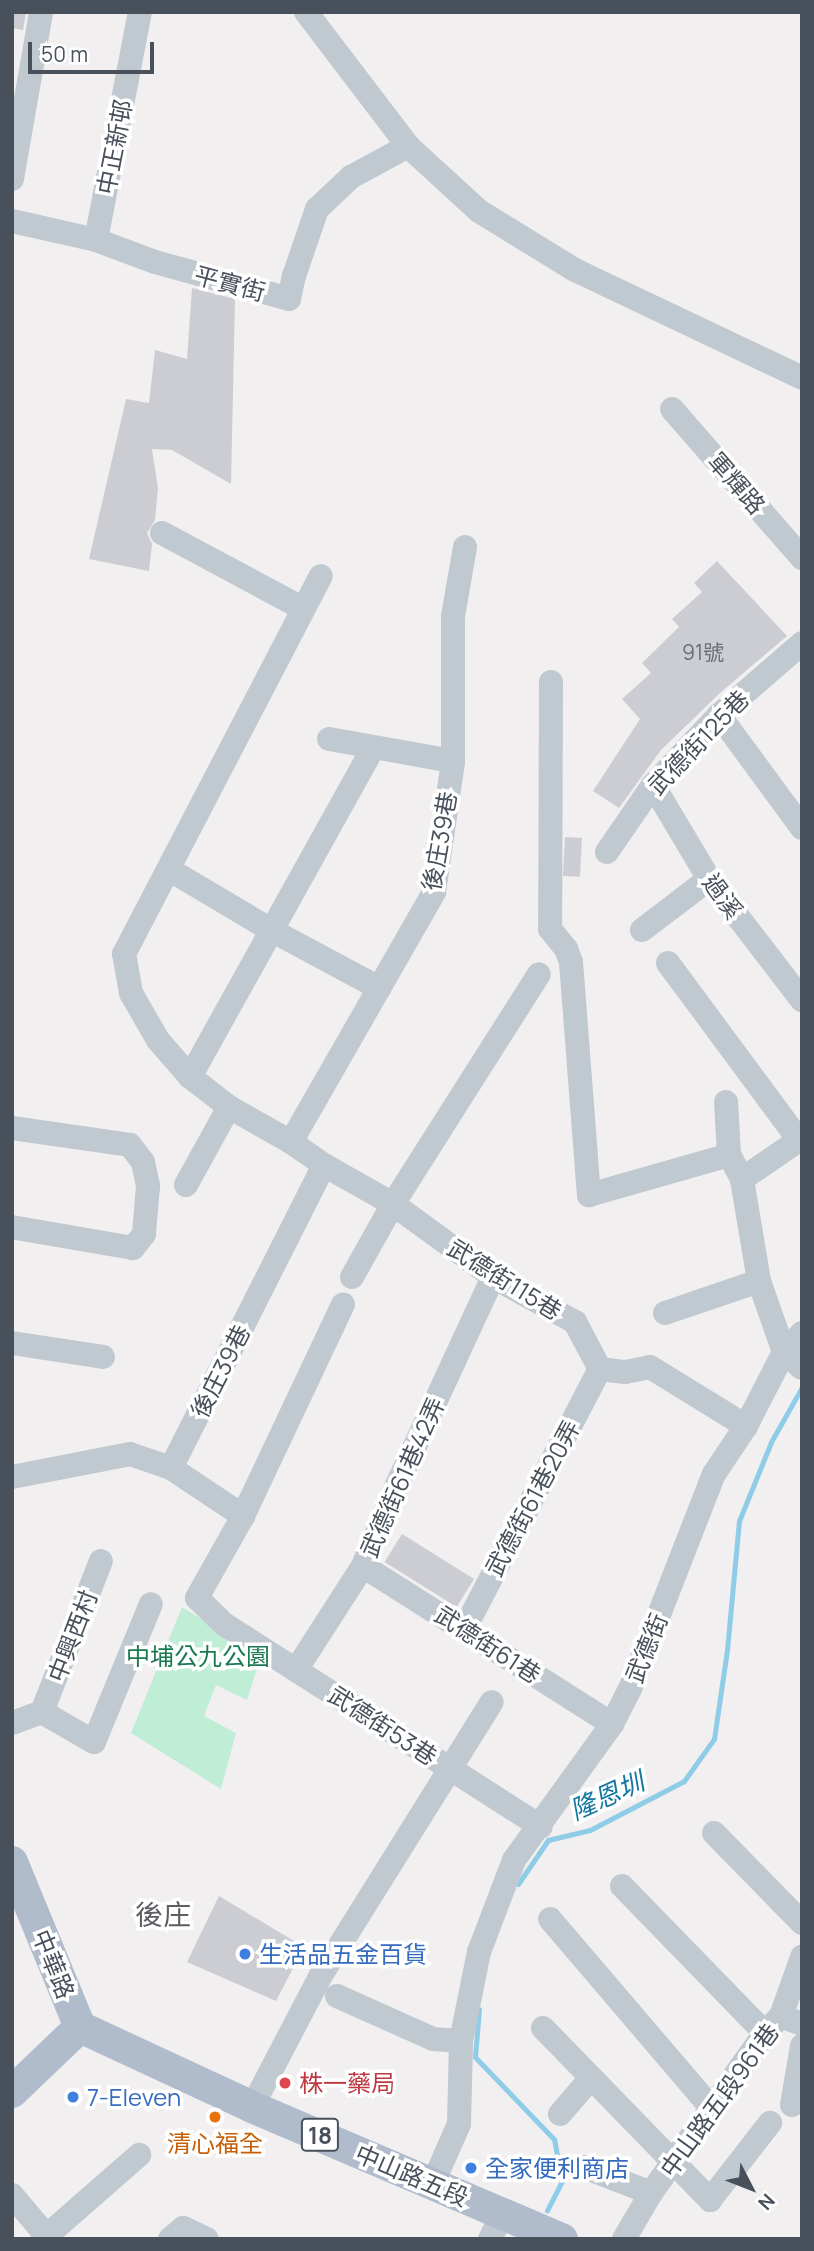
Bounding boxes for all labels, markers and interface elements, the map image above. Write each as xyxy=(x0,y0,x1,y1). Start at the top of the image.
scale bar xyxy=(32,28,158,72)
text: 50 m xyxy=(41,40,88,68)
street label: 中正新邨 xyxy=(91,97,137,197)
street label: 平實街 xyxy=(191,260,269,306)
street label: 軍輝路 xyxy=(703,446,771,520)
house number: 91號 xyxy=(682,639,724,665)
street label: 武德街125巷 xyxy=(641,684,755,800)
street label: 後庄39巷 xyxy=(416,789,462,893)
street label: 過溪 xyxy=(697,868,749,924)
street label: 武德街115巷 xyxy=(443,1233,567,1325)
street label: 後庄39巷 xyxy=(184,1320,256,1422)
street label: 武德街61巷42弄 xyxy=(354,1393,450,1561)
street label: 武德街61巷20弄 xyxy=(479,1415,585,1581)
street label: 中興西村 xyxy=(41,1586,103,1686)
street label: 武德街61巷 xyxy=(430,1599,546,1689)
street label: 武德街 xyxy=(619,1609,673,1687)
park label: 中埔公九公園 xyxy=(126,1642,270,1670)
street label: 武德街53巷 xyxy=(324,1679,442,1771)
water label: 隆恩圳 xyxy=(565,1766,649,1826)
district label: 後庄 xyxy=(135,1897,191,1931)
street label: 中華路 xyxy=(27,1925,81,2003)
place label: 生活品五金百貨 xyxy=(259,1940,427,1968)
marker: 生活品五金百貨 xyxy=(237,1946,253,1962)
street label: 中山路五段961巷 xyxy=(654,2018,784,2182)
place label: 株一藥局 xyxy=(299,2069,395,2097)
marker: 株一藥局 xyxy=(277,2075,293,2091)
place label: 7-Eleven xyxy=(87,2083,181,2111)
marker: 7-Eleven xyxy=(65,2089,81,2105)
marker: 清心福全 xyxy=(207,2109,223,2125)
road number: 18 xyxy=(301,2116,339,2154)
place label: 清心福全 xyxy=(167,2129,263,2157)
street label: 中山路五段 xyxy=(351,2138,473,2212)
north arrow xyxy=(716,2153,786,2223)
place label: 全家便利商店 xyxy=(485,2154,629,2182)
marker: 全家便利商店 xyxy=(463,2160,479,2176)
text: N xyxy=(752,2188,781,2216)

